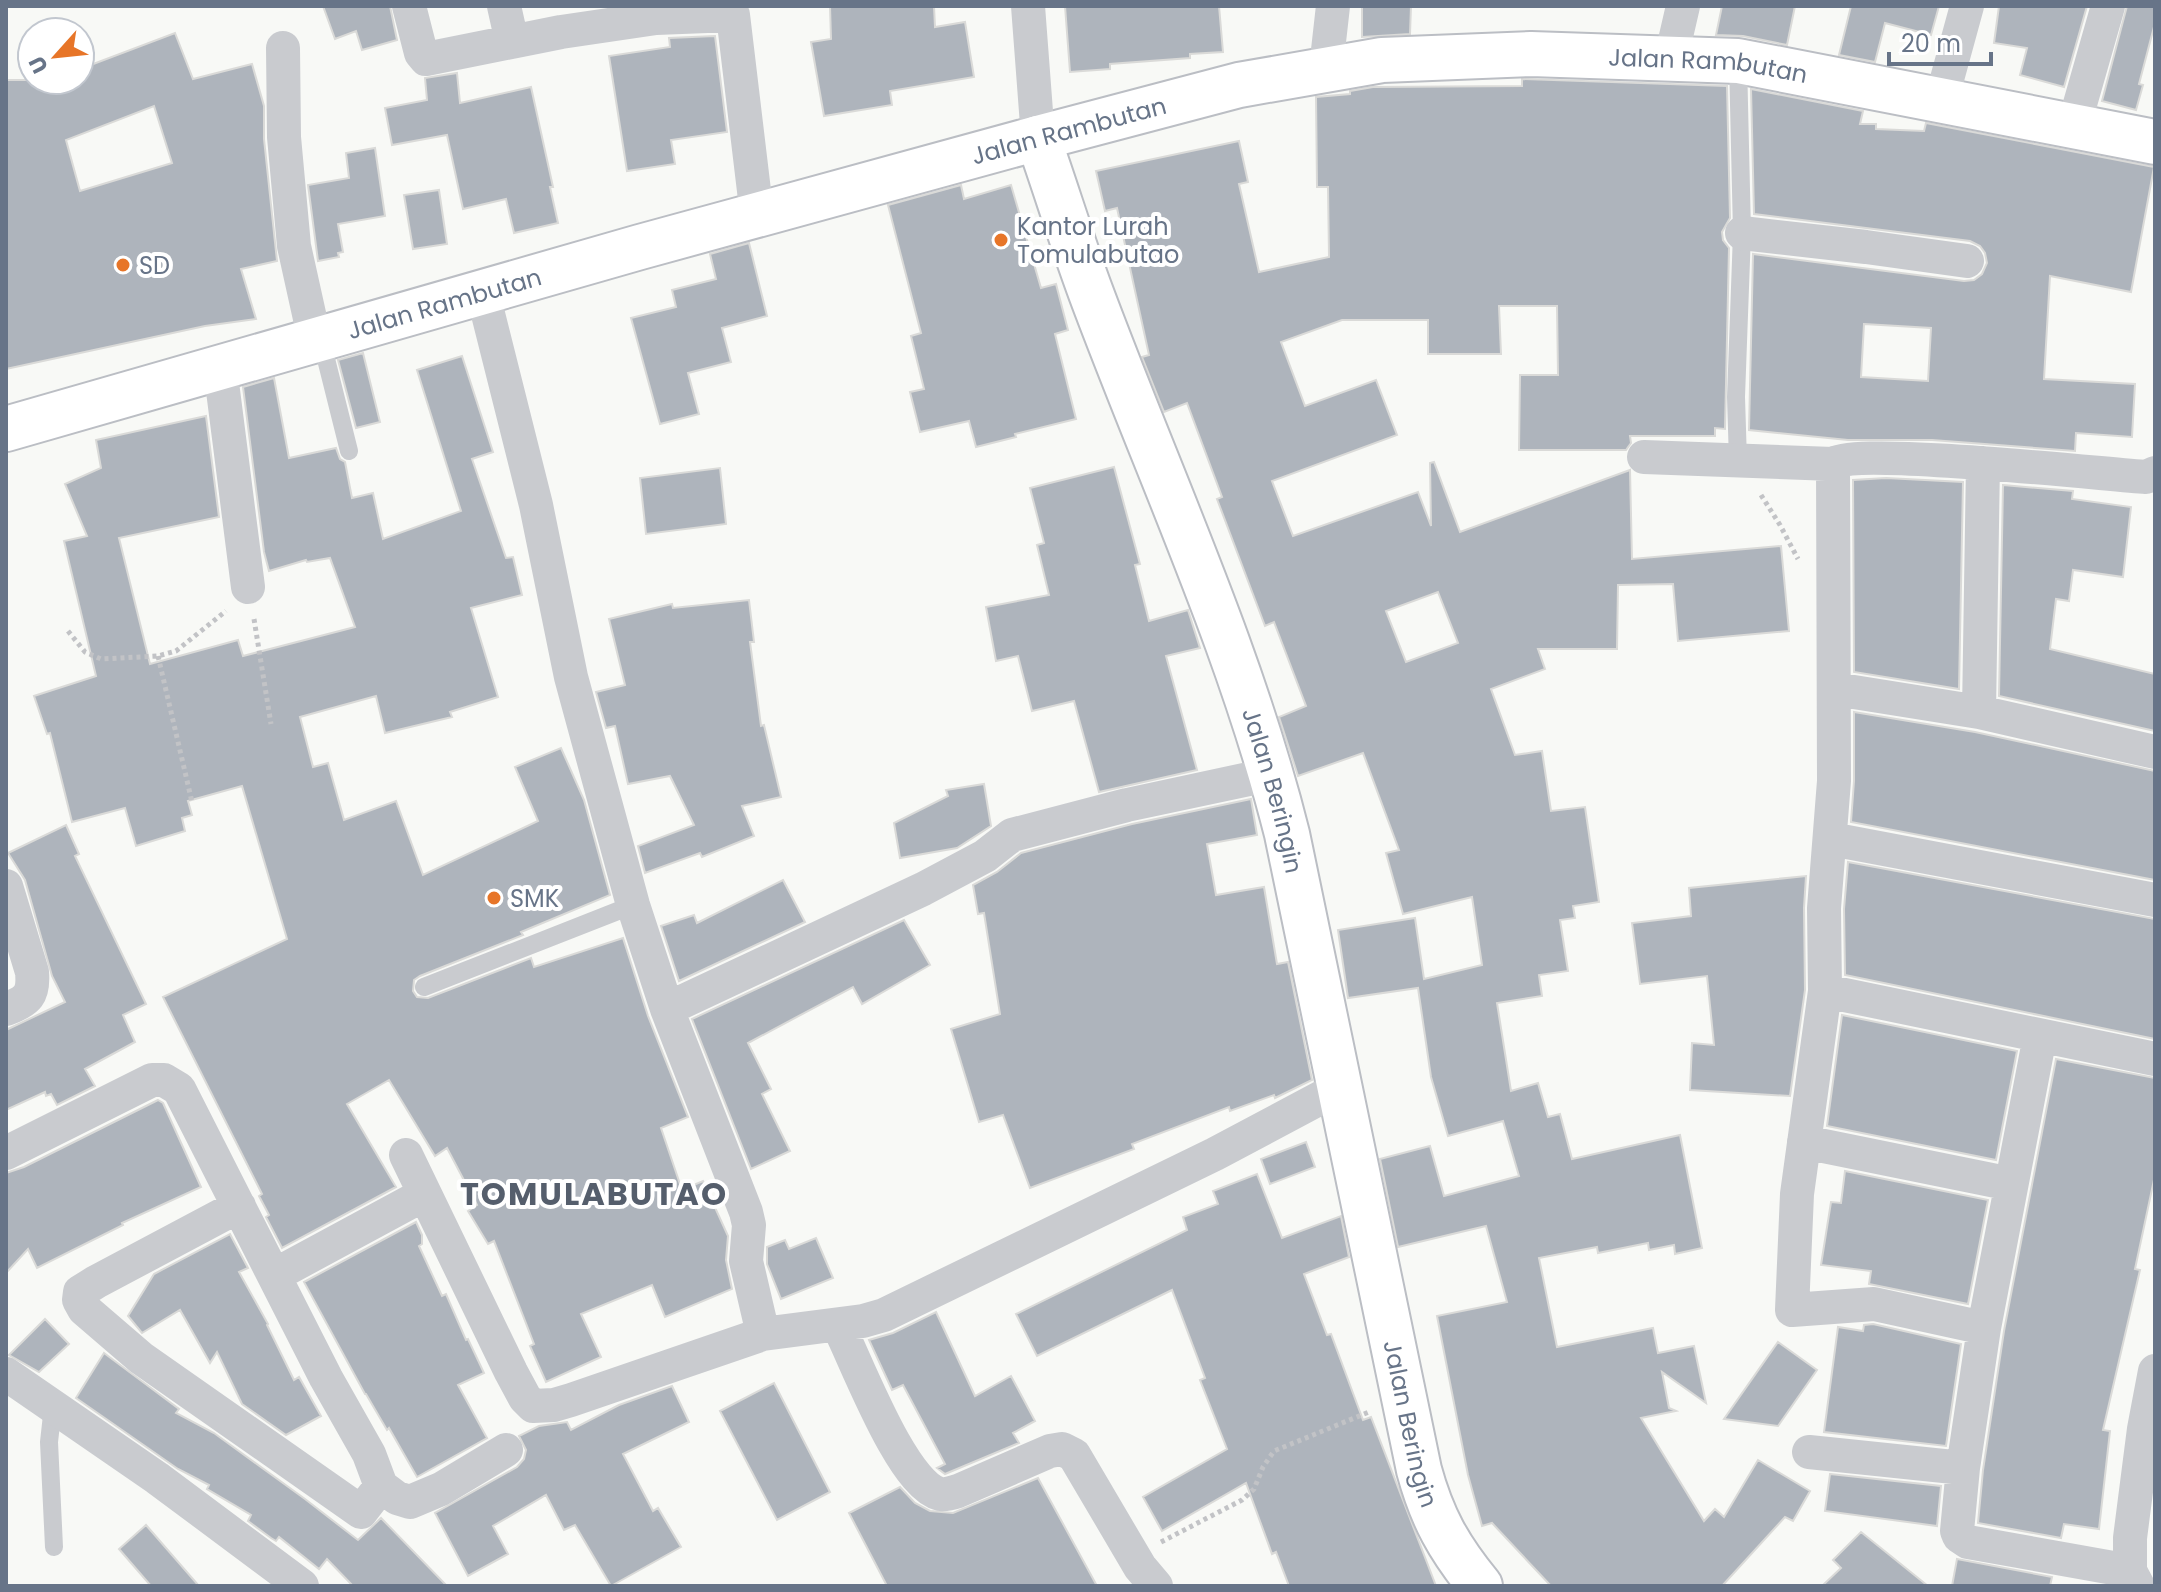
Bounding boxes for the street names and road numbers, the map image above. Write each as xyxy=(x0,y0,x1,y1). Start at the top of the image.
street label: Jalan Rambutan xyxy=(1608,40,1811,91)
street label: Jalan Rambutan xyxy=(968,88,1170,172)
street label: Jalan Rambutan xyxy=(343,260,545,347)
street label: Jalan Beringin xyxy=(1235,703,1311,876)
street label: Jalan Beringin xyxy=(1376,1337,1446,1512)

